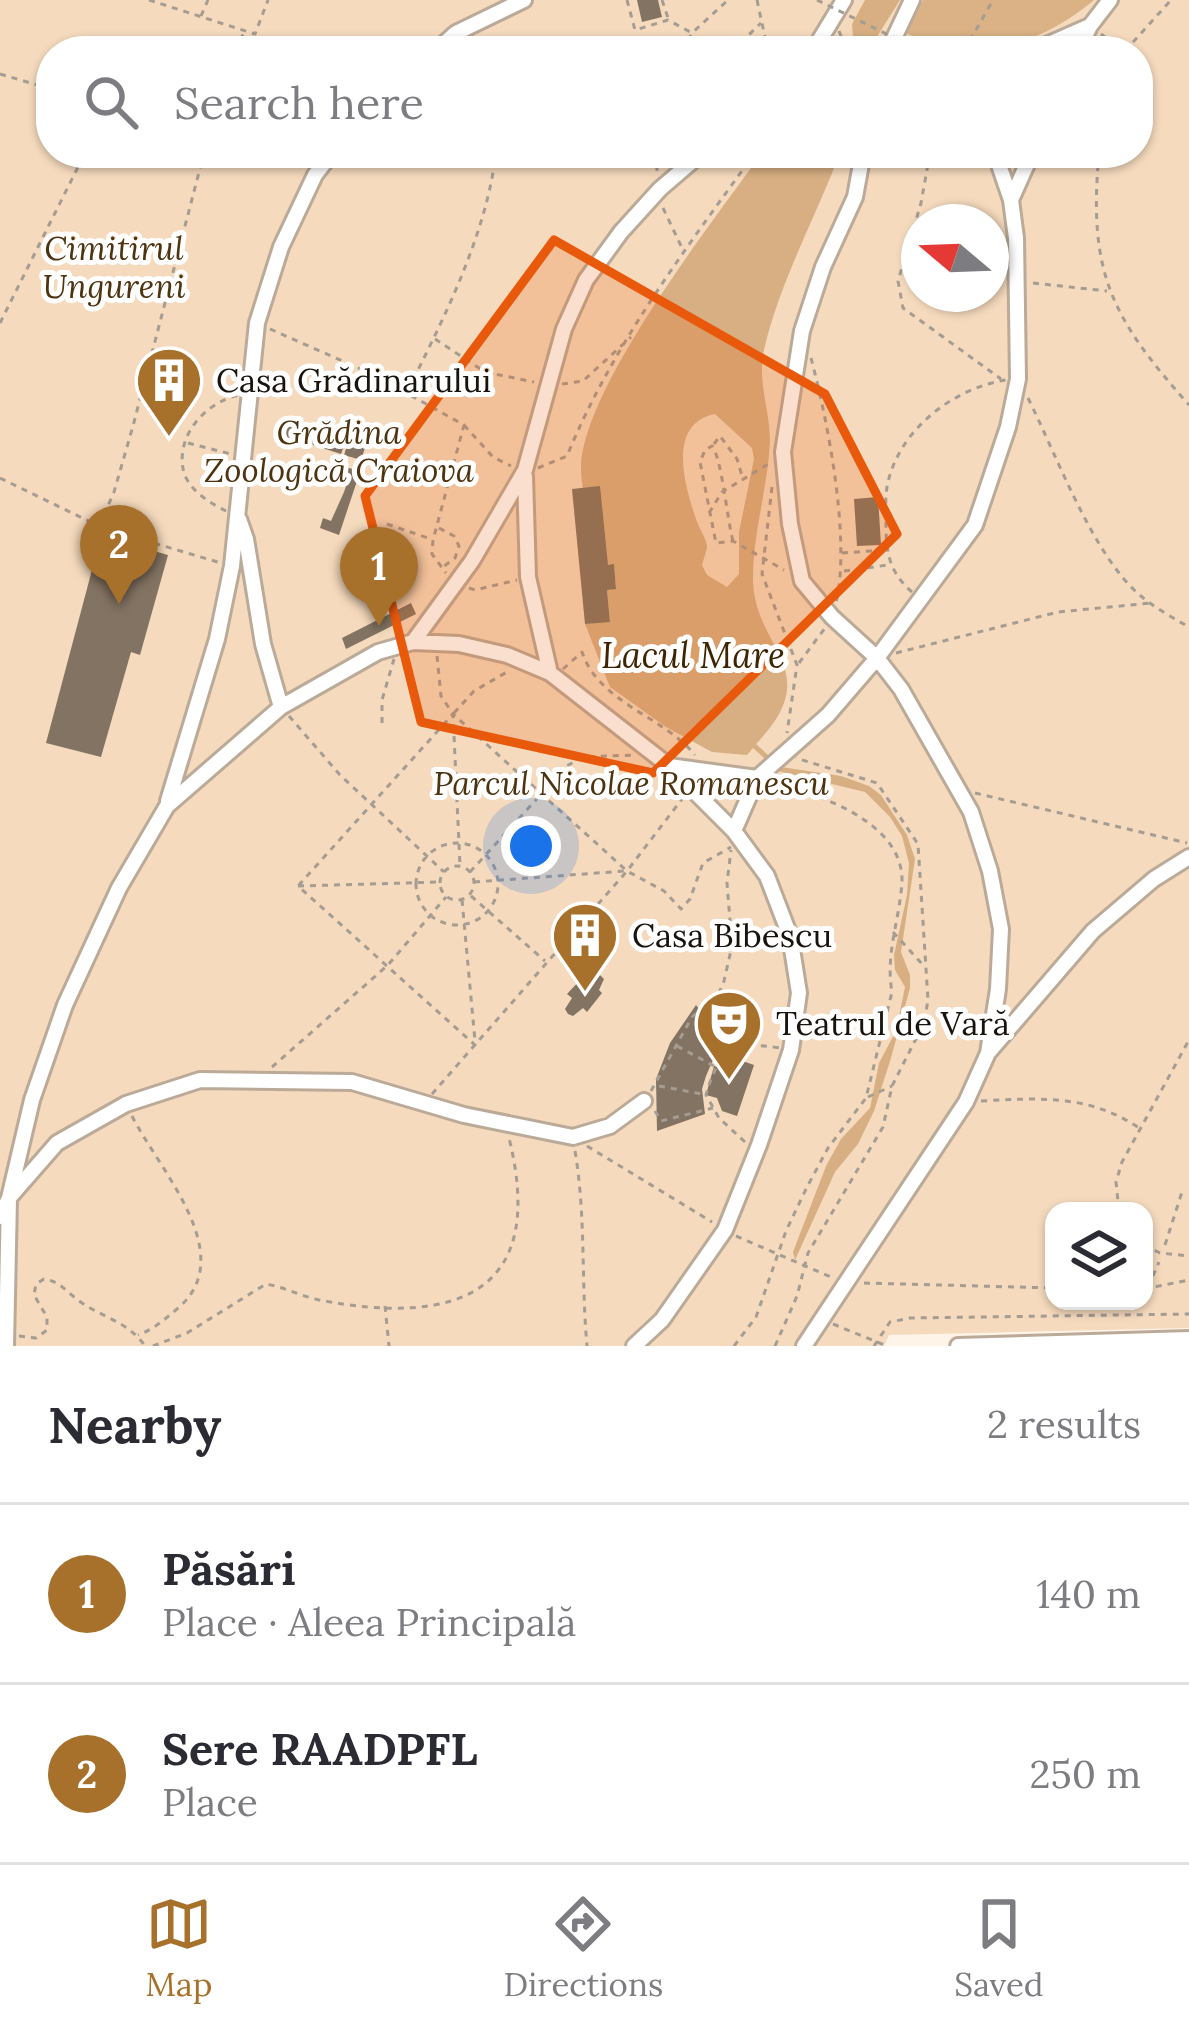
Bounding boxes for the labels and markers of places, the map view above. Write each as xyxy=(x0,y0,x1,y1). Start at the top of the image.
building icon: Casa Grădinarului xyxy=(134,345,204,439)
place label: Casa Grădinarului xyxy=(216,359,491,401)
pin: 2 xyxy=(80,505,158,604)
pin: 1 xyxy=(340,527,418,626)
building icon: Casa Bibescu xyxy=(550,900,620,994)
place label: Casa Bibescu xyxy=(632,914,832,956)
theatre icon: Teatrul de Vară xyxy=(694,988,764,1082)
place label: Teatrul de Vară xyxy=(776,1002,1010,1044)

